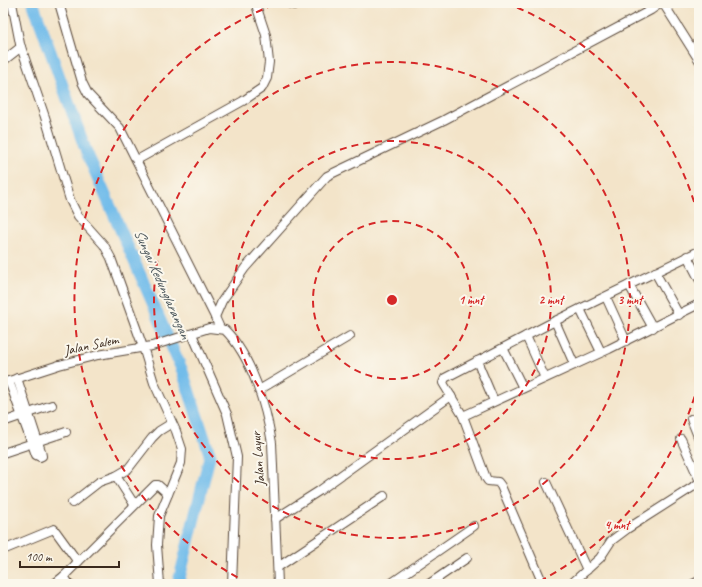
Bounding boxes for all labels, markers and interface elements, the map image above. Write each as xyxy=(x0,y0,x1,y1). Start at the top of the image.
water label: Sungai Kedunglarangan xyxy=(129,226,195,343)
text: 1 mnt xyxy=(459,292,485,308)
text: 2 mnt xyxy=(539,292,565,308)
text: 3 mnt xyxy=(618,292,644,308)
centre of rings xyxy=(385,293,399,307)
street label: Jalan Salem xyxy=(61,331,121,359)
street label: Jalan Layur xyxy=(247,429,269,488)
text: 4 mnt xyxy=(605,517,631,533)
scale bar xyxy=(20,543,119,569)
text: 100 m xyxy=(26,549,53,565)

